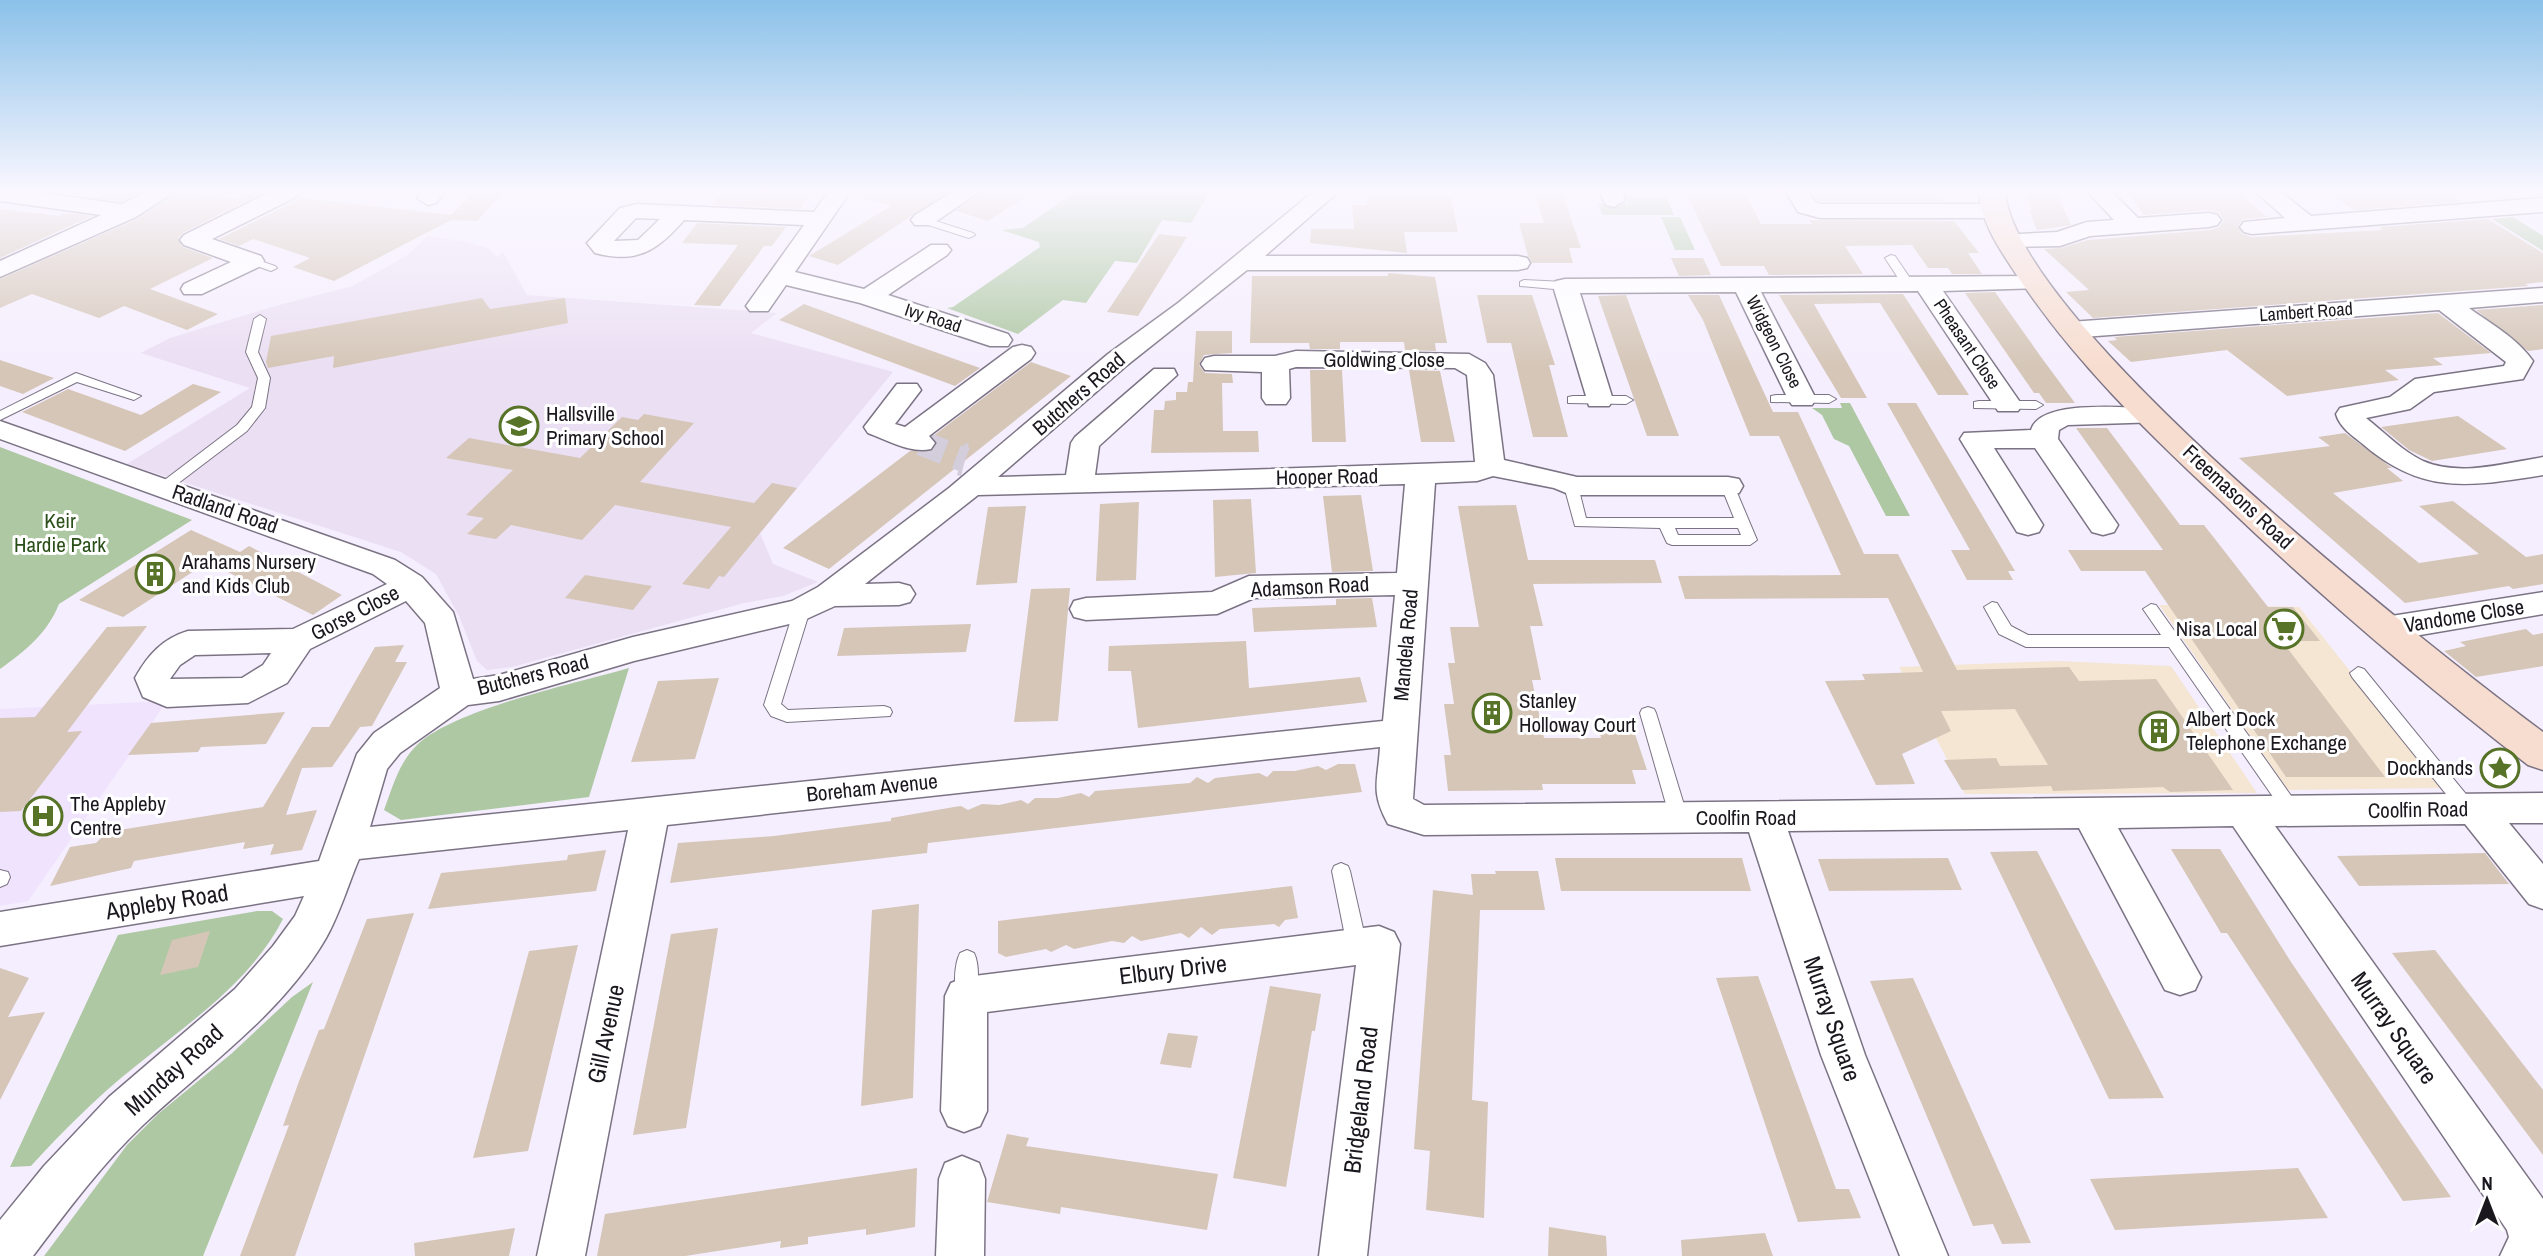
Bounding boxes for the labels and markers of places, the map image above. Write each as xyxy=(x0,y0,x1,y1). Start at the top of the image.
place label: Hallsville Primary School xyxy=(546,399,664,452)
school or university icon: Hallsville Primary School xyxy=(498,405,540,447)
place label: Arahams Nursery and Kids Club xyxy=(181,547,316,600)
building icon: Arahams Nursery and Kids Club xyxy=(134,553,176,595)
supermarket icon: Nisa Local xyxy=(2263,608,2305,650)
place label: Nisa Local xyxy=(2176,614,2257,643)
place label: Stanley Holloway Court xyxy=(1519,686,1636,739)
building icon: Stanley Holloway Court xyxy=(1471,692,1513,734)
place label: Albert Dock Telephone Exchange xyxy=(2185,704,2347,757)
building icon: Albert Dock Telephone Exchange xyxy=(2138,710,2180,752)
place icon: Dockhands xyxy=(2479,747,2521,789)
place label: Dockhands xyxy=(2387,753,2473,782)
place label: The Appleby Centre xyxy=(70,789,166,842)
hospital icon: The Appleby Centre xyxy=(22,795,64,837)

